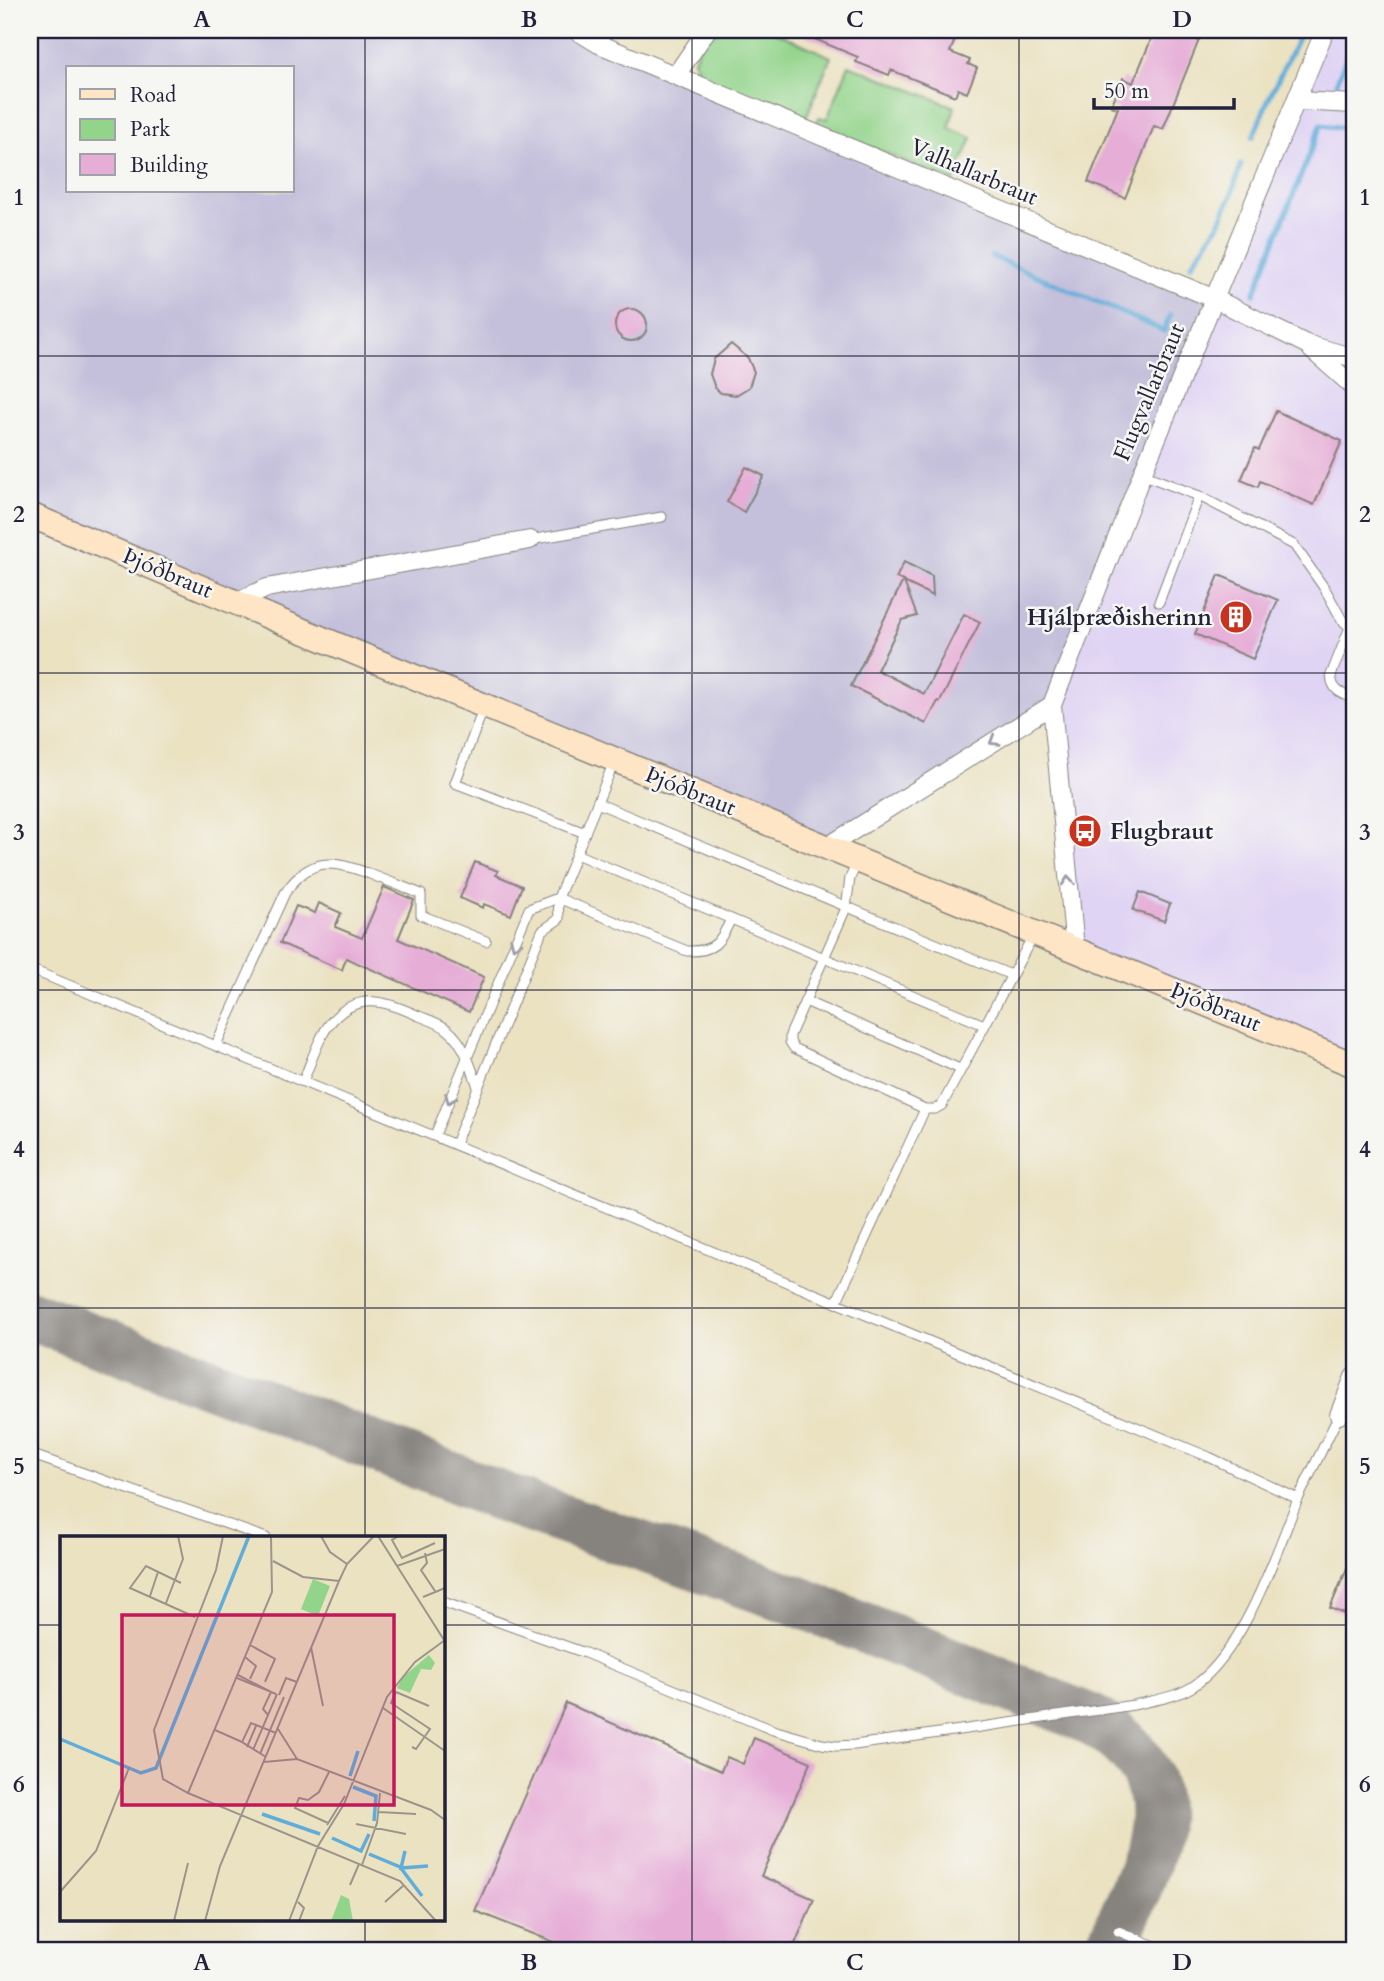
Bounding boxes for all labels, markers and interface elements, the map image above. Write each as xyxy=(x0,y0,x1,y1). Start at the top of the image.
text: A xyxy=(193,4,211,35)
text: B xyxy=(521,4,537,35)
text: C xyxy=(846,4,864,35)
text: D xyxy=(1172,4,1192,35)
legend xyxy=(66,66,294,192)
scale bar xyxy=(1094,66,1234,110)
text: 50 m xyxy=(1104,77,1149,106)
text: Road xyxy=(130,81,176,110)
text: Park xyxy=(130,115,171,144)
street label: Valhallarbraut xyxy=(905,131,1043,213)
text: Building xyxy=(130,151,208,180)
text: 1 xyxy=(13,182,25,213)
text: 1 xyxy=(1359,182,1371,213)
street label: Flugvallarbraut xyxy=(1106,318,1192,466)
text: 2 xyxy=(13,499,25,530)
text: 2 xyxy=(1359,499,1371,530)
street label: Þjóðbraut xyxy=(118,540,218,606)
building icon: Hjálpræðisherinn xyxy=(1217,598,1255,636)
place label: Hjálpræðisherinn xyxy=(1027,602,1212,633)
one-way arrow xyxy=(989,733,1002,746)
street label: Þjóðbraut xyxy=(641,759,741,823)
bus stop icon: Flugbraut xyxy=(1066,812,1104,850)
place label: Flugbraut xyxy=(1110,816,1213,847)
text: 3 xyxy=(13,817,25,848)
text: 3 xyxy=(1359,817,1371,848)
one-way arrow xyxy=(1061,875,1076,887)
one-way arrow xyxy=(509,937,523,949)
street label: Þjóðbraut xyxy=(1166,975,1266,1039)
one-way arrow xyxy=(444,1092,458,1105)
text: 4 xyxy=(13,1134,25,1165)
text: 4 xyxy=(1359,1134,1371,1165)
text: 5 xyxy=(13,1451,25,1482)
text: 5 xyxy=(1359,1451,1371,1482)
inset map xyxy=(60,1536,444,1922)
text: 6 xyxy=(13,1769,25,1800)
text: 6 xyxy=(1359,1769,1371,1800)
text: A xyxy=(193,1947,211,1978)
text: B xyxy=(521,1947,537,1978)
text: C xyxy=(846,1947,864,1978)
text: D xyxy=(1172,1947,1192,1978)

